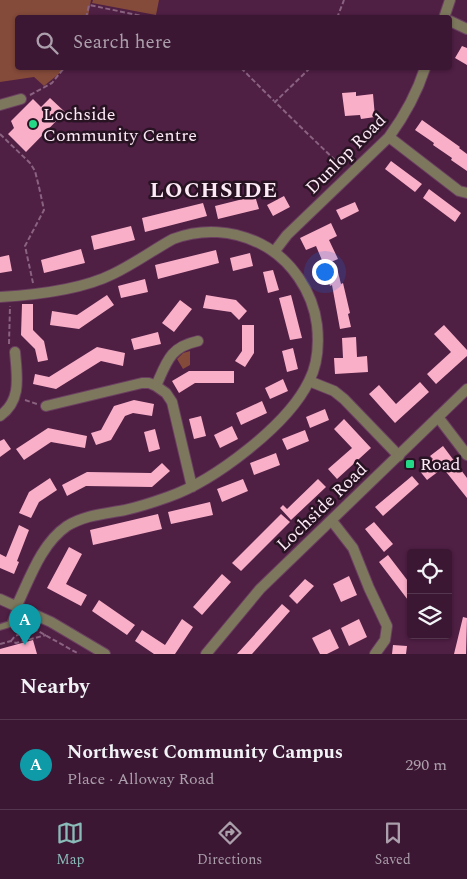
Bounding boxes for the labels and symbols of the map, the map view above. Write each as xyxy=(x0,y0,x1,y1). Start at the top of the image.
place label: Lochside Community Centre xyxy=(43,101,197,149)
street label: Dunlop Road xyxy=(299,107,393,201)
marker: Lochside Community Centre xyxy=(27,118,39,130)
district label: LOCHSIDE xyxy=(150,174,278,207)
your location xyxy=(312,259,338,285)
place label: Road xyxy=(420,451,461,478)
street label: Lochside Road xyxy=(270,456,374,558)
marker: Road xyxy=(404,458,416,470)
pin: A xyxy=(9,604,41,645)

